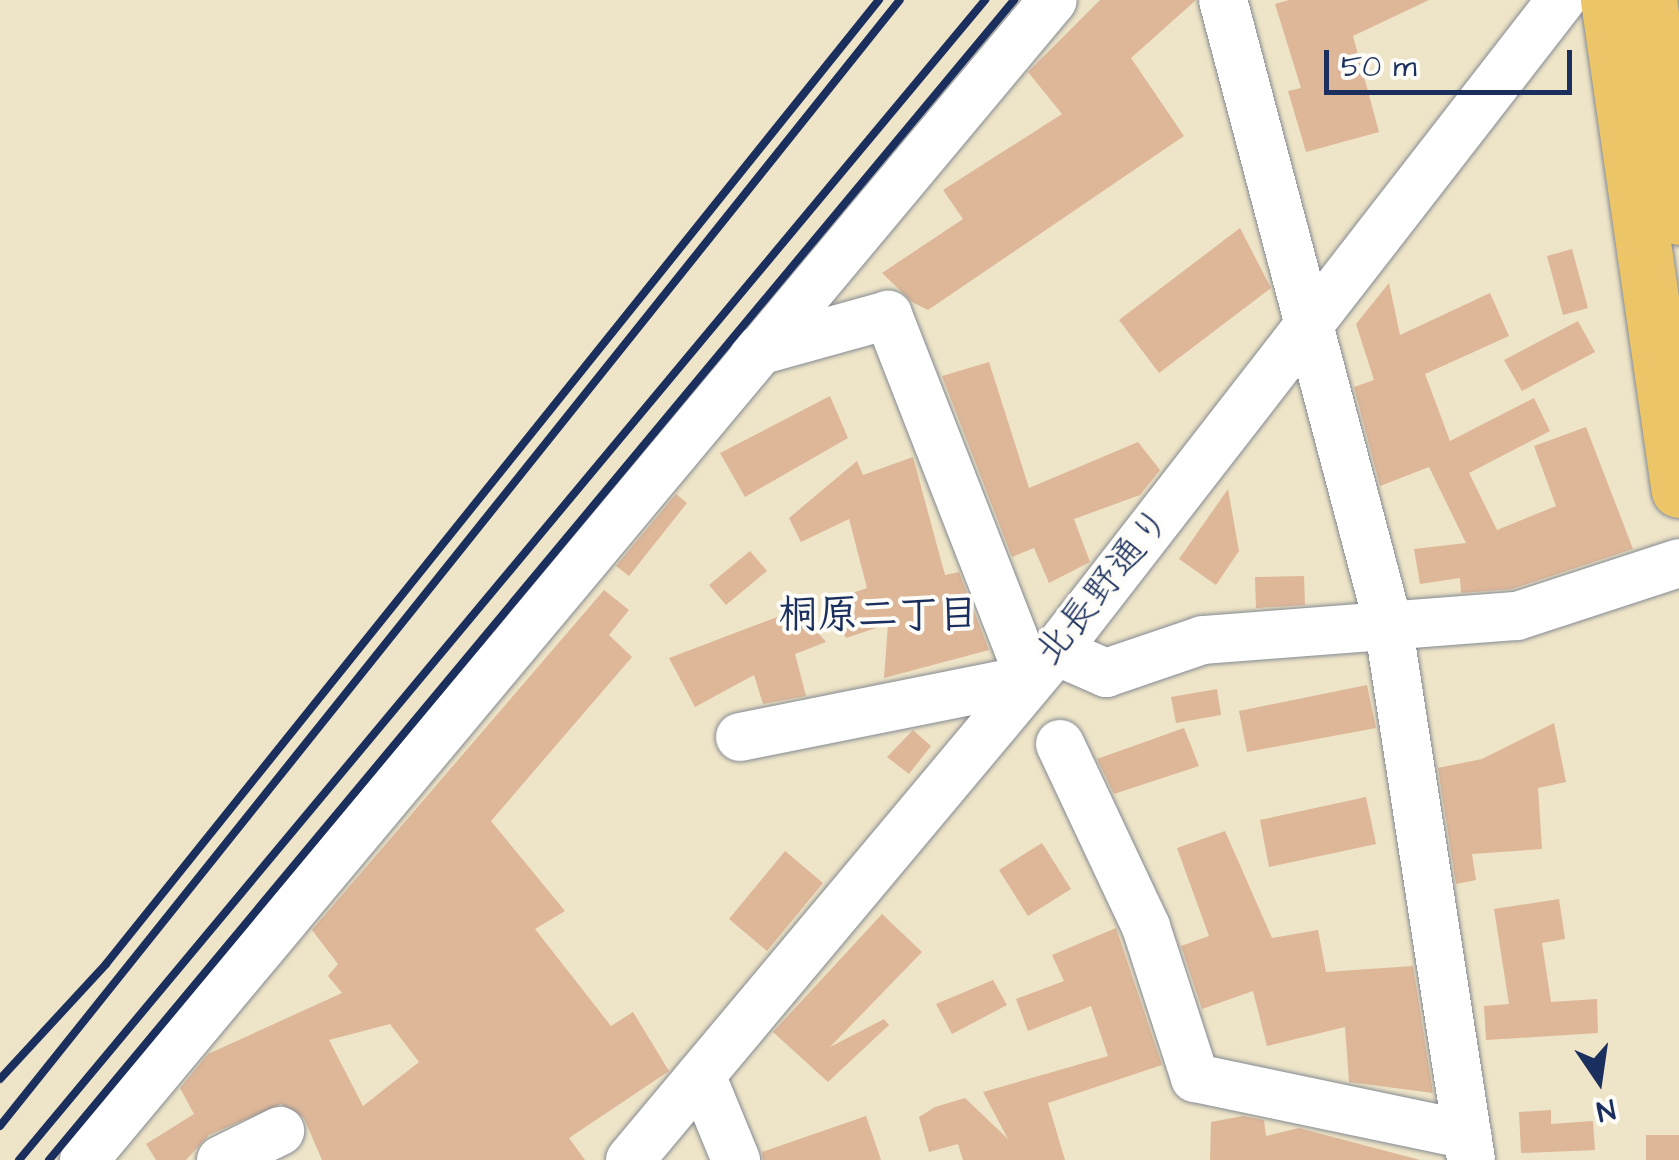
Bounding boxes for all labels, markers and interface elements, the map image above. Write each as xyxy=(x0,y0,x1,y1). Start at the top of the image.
scale bar xyxy=(1329,30,1576,92)
text: 50 m xyxy=(1341,46,1417,88)
street label: 北長野通り xyxy=(1026,499,1182,675)
district label: 桐原二丁目 xyxy=(778,592,978,640)
north arrow xyxy=(1549,1030,1649,1130)
text: N xyxy=(1593,1089,1619,1131)

